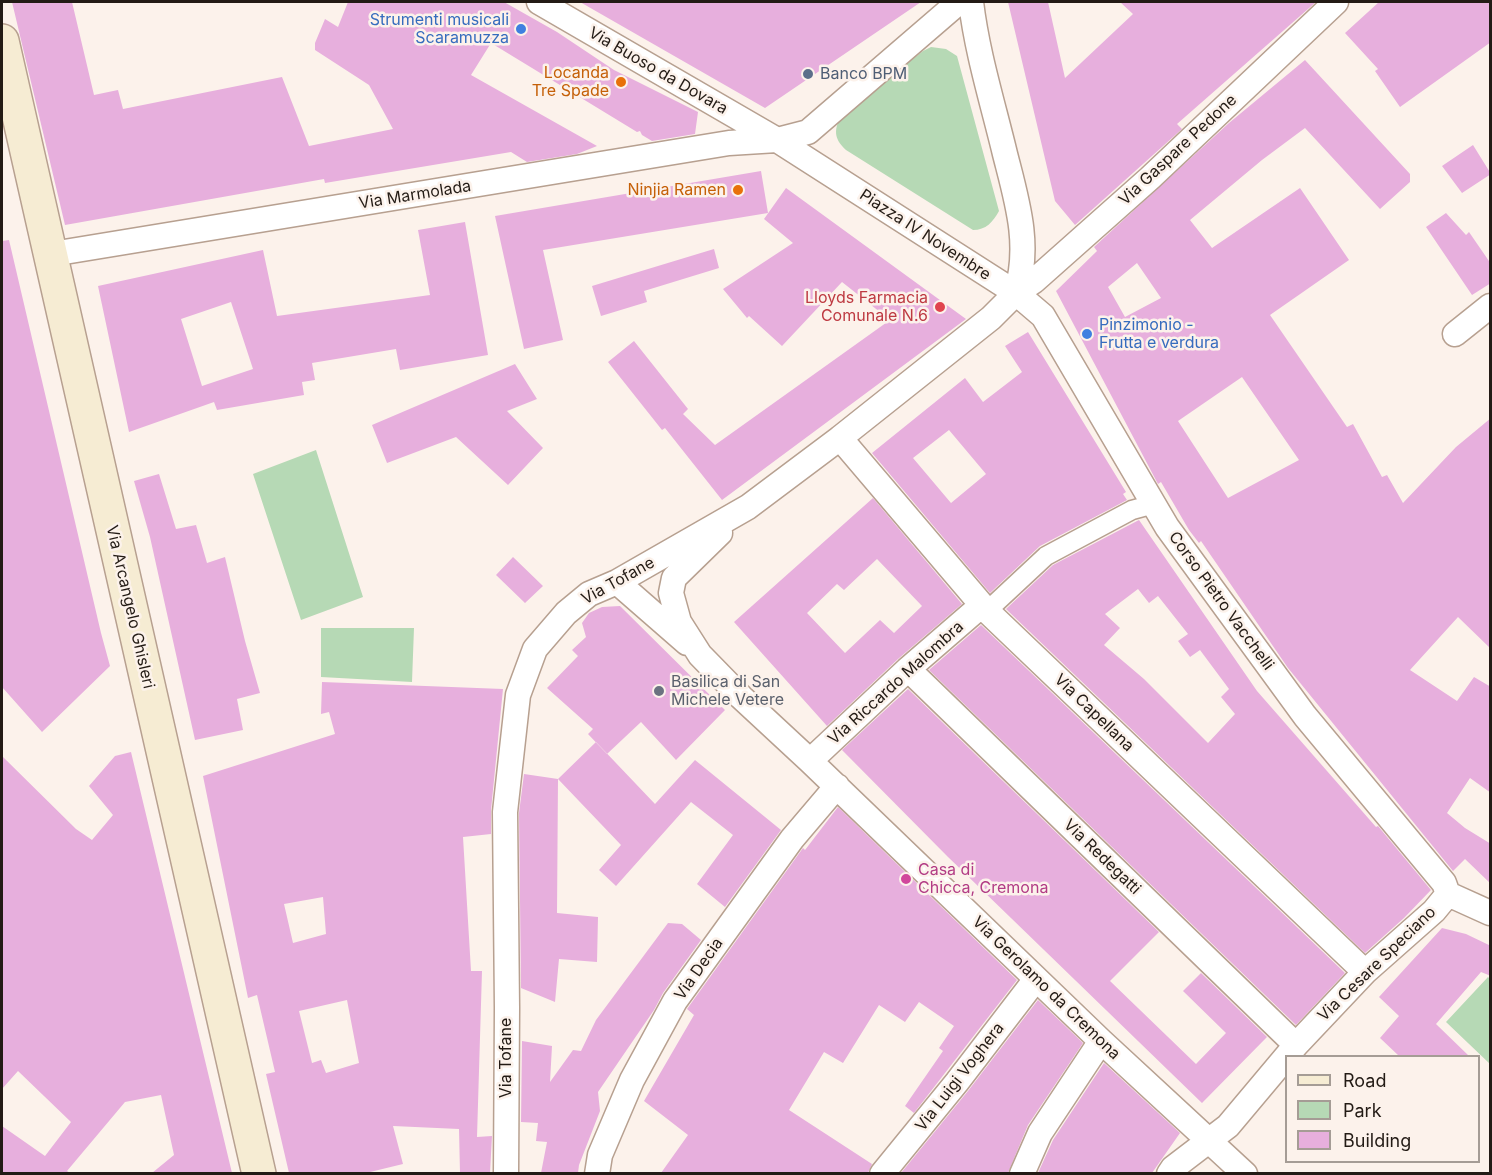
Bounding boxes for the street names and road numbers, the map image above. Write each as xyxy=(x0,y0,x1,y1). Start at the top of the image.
street label: Via Buoso da Dovara xyxy=(585,23,731,119)
street label: Via Gaspare Pedone xyxy=(1115,90,1241,210)
street label: Via Marmolada xyxy=(358,177,472,213)
street label: Piazza IV Novembre xyxy=(856,185,994,285)
street label: Via Arcangelo Ghisleri xyxy=(102,523,158,691)
street label: Corso Pietro Vacchelli xyxy=(1164,528,1278,674)
street label: Via Tofane xyxy=(578,553,658,609)
street label: Via Riccardo Malombra xyxy=(824,617,968,749)
street label: Via Capellana xyxy=(1050,670,1138,756)
street label: Via Redegatti xyxy=(1059,815,1145,899)
street label: Via Cesare Speciano xyxy=(1314,903,1440,1025)
street label: Via Gerolamo da Cremona xyxy=(968,912,1124,1064)
street label: Via Decia xyxy=(671,934,727,1004)
street label: Via Tofane xyxy=(496,1018,516,1098)
street label: Via Luigi Voghera xyxy=(912,1019,1008,1135)

